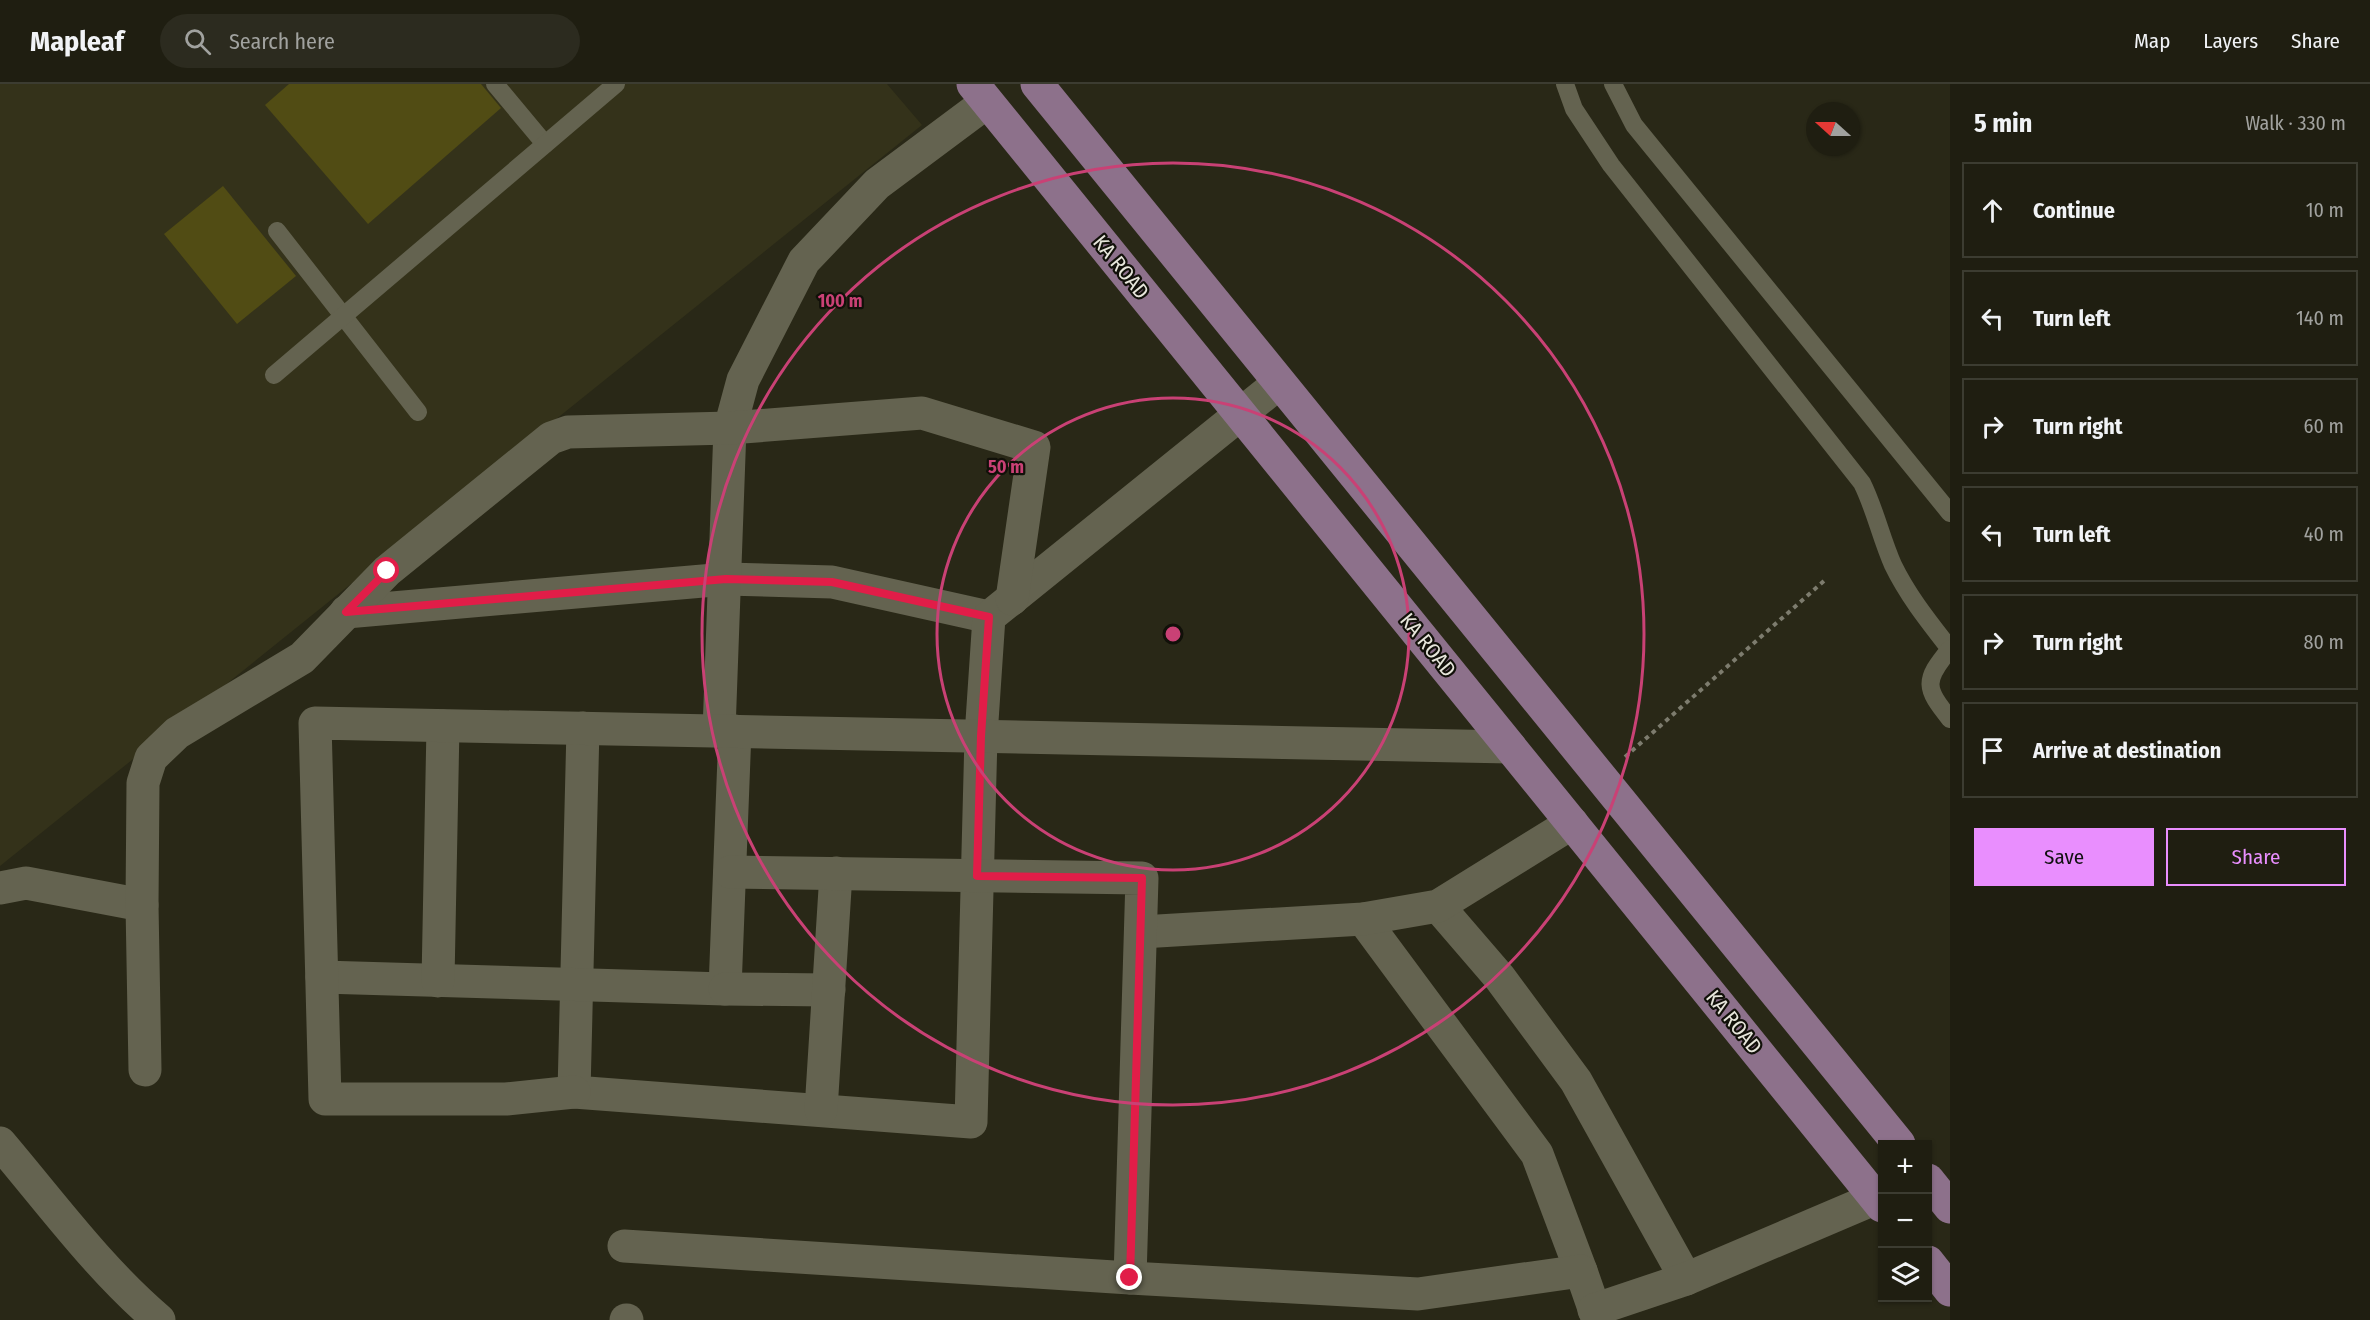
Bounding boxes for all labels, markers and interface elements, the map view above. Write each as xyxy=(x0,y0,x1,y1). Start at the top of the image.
search box xyxy=(160,14,580,68)
text: Mapleaf xyxy=(30,25,124,58)
icon: search xyxy=(181,25,214,58)
text: Search here xyxy=(229,28,335,55)
text: Map xyxy=(2134,28,2170,54)
text: Layers xyxy=(2203,28,2258,54)
text: Share xyxy=(2291,28,2340,54)
north arrow xyxy=(1806,102,1860,156)
text: 5 min xyxy=(1974,108,2032,139)
text: Walk · 330 m xyxy=(2245,111,2346,135)
icon: ahead xyxy=(1976,194,2009,227)
text: Continue xyxy=(2033,197,2115,224)
text: 10 m xyxy=(2306,198,2344,222)
street label: KA ROAD xyxy=(1087,230,1155,304)
text: 100 m xyxy=(818,290,862,312)
icon: left xyxy=(1976,302,2009,335)
text: Turn left xyxy=(2033,305,2111,332)
text: 140 m xyxy=(2296,306,2344,330)
icon: right xyxy=(1976,410,2009,443)
text: Turn right xyxy=(2033,413,2122,440)
text: 60 m xyxy=(2304,414,2344,438)
text: 50 m xyxy=(988,456,1024,478)
icon: left xyxy=(1976,518,2009,551)
text: Turn left xyxy=(2033,521,2111,548)
text: 40 m xyxy=(2304,522,2344,546)
route start xyxy=(373,557,399,583)
street label: KA ROAD xyxy=(1394,608,1462,682)
centre of rings xyxy=(1163,624,1183,644)
icon: right xyxy=(1976,626,2009,659)
text: Turn right xyxy=(2033,629,2122,656)
text: 80 m xyxy=(2304,630,2344,654)
icon: arrive xyxy=(1976,734,2009,767)
text: Arrive at destination xyxy=(2033,737,2221,764)
button: Save xyxy=(1974,828,2154,886)
button: Share xyxy=(2166,828,2346,886)
street label: KA ROAD xyxy=(1700,985,1768,1059)
map controls xyxy=(1878,1140,1932,1302)
button: + xyxy=(1878,1140,1932,1194)
button: − xyxy=(1878,1194,1932,1248)
button: layers xyxy=(1878,1248,1932,1302)
route end xyxy=(1116,1264,1142,1290)

